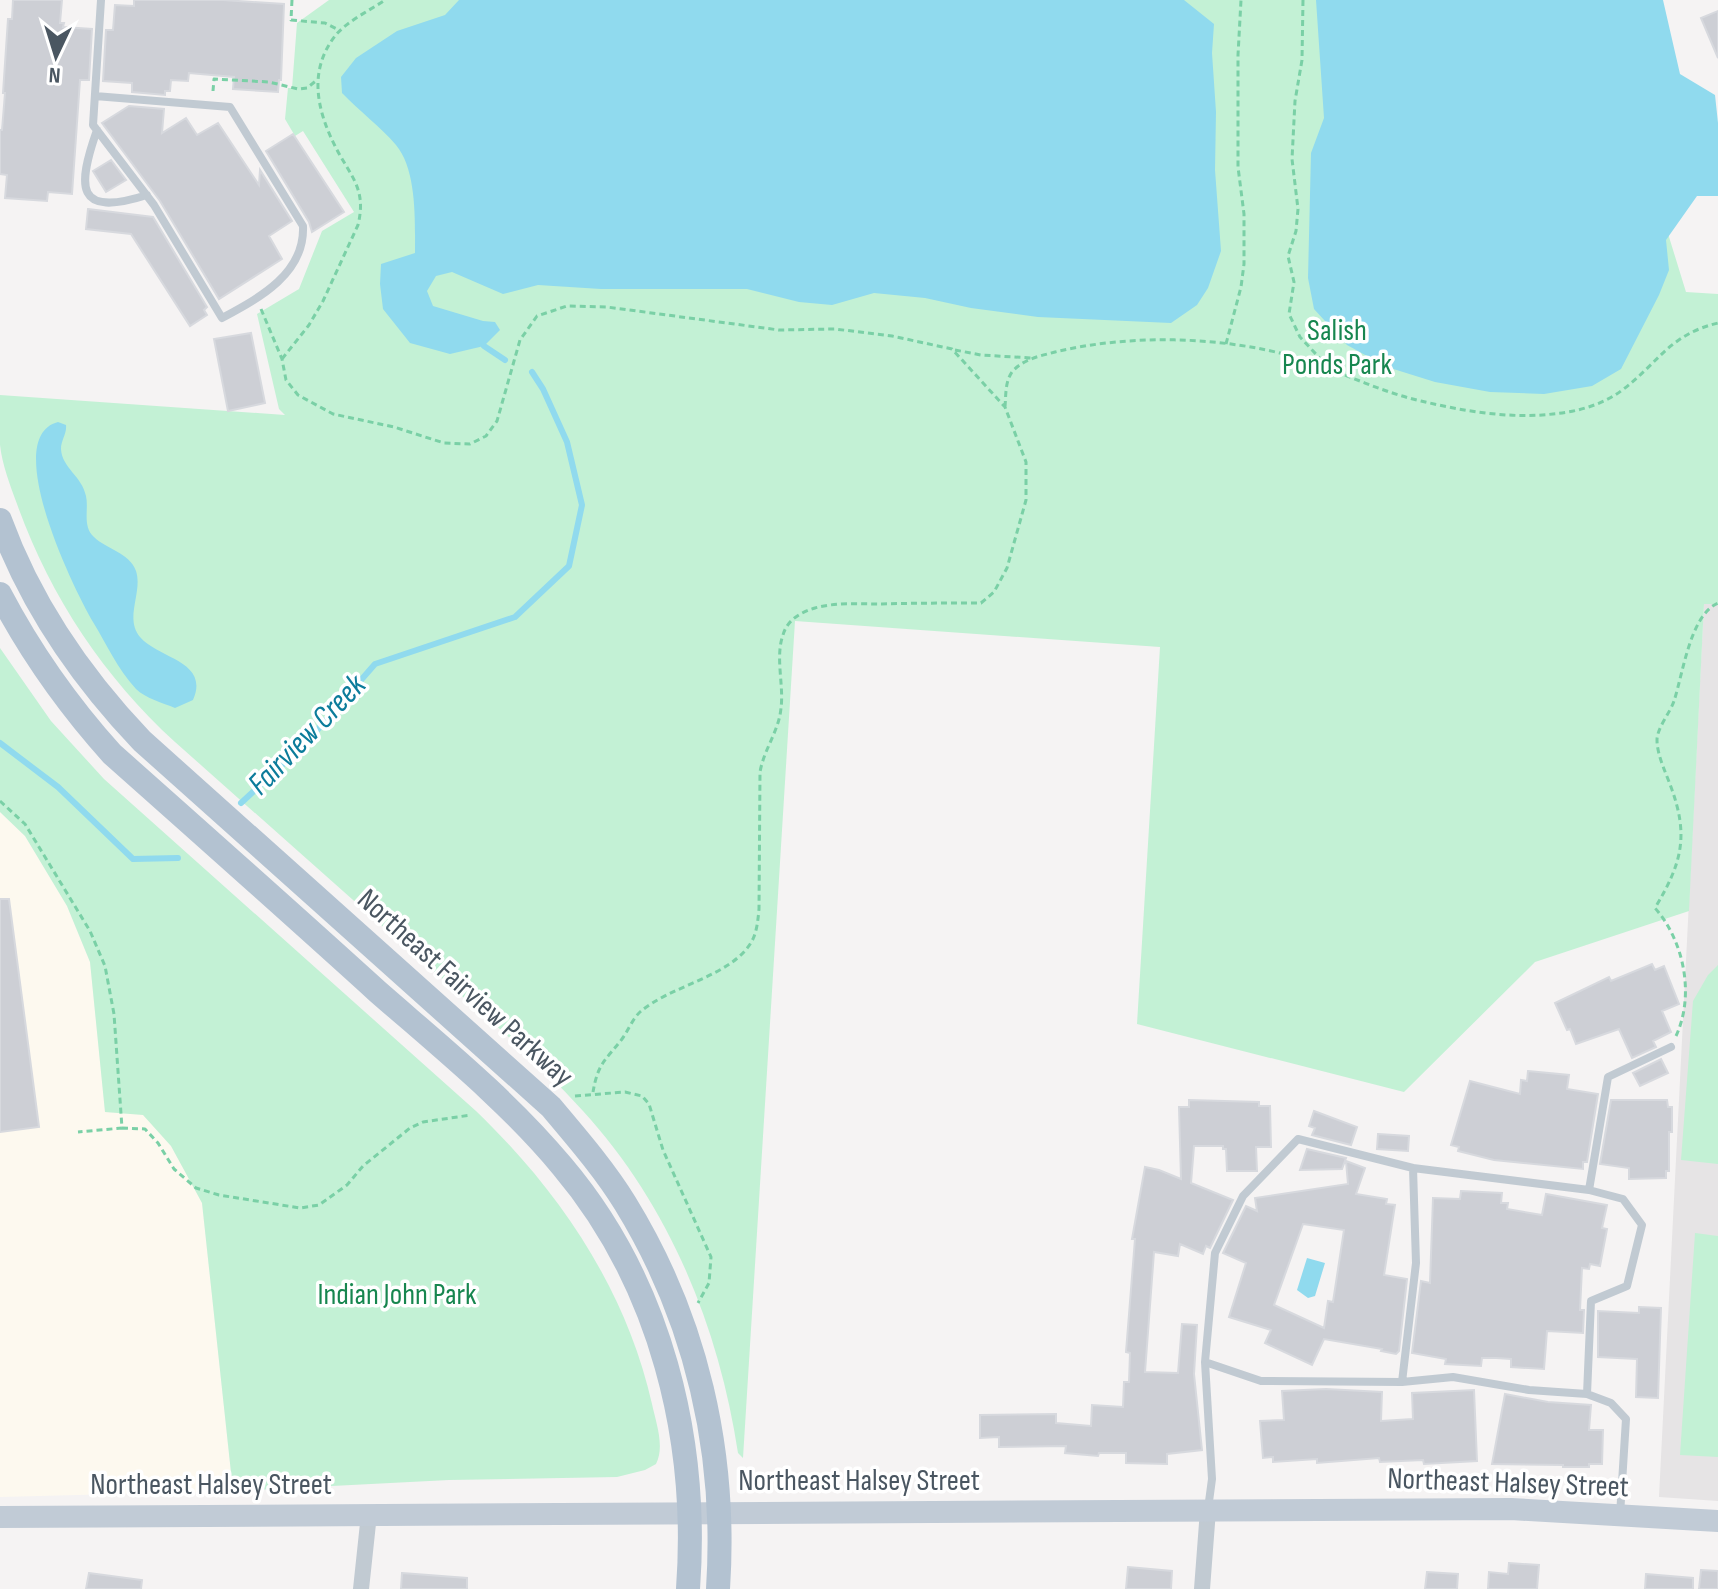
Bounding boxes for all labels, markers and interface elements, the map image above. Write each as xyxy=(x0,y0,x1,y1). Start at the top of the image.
north arrow xyxy=(16,16,96,96)
text: N xyxy=(48,61,62,88)
park label: Salish Ponds Park xyxy=(1282,313,1392,383)
water label: Fairview Creek xyxy=(240,666,375,804)
street label: Northeast Fairview Parkway xyxy=(350,882,581,1095)
park label: Indian John Park xyxy=(317,1277,477,1313)
street label: Northeast Halsey Street xyxy=(1387,1461,1629,1505)
street label: Northeast Halsey Street xyxy=(738,1463,980,1499)
street label: Northeast Halsey Street xyxy=(90,1467,332,1503)

